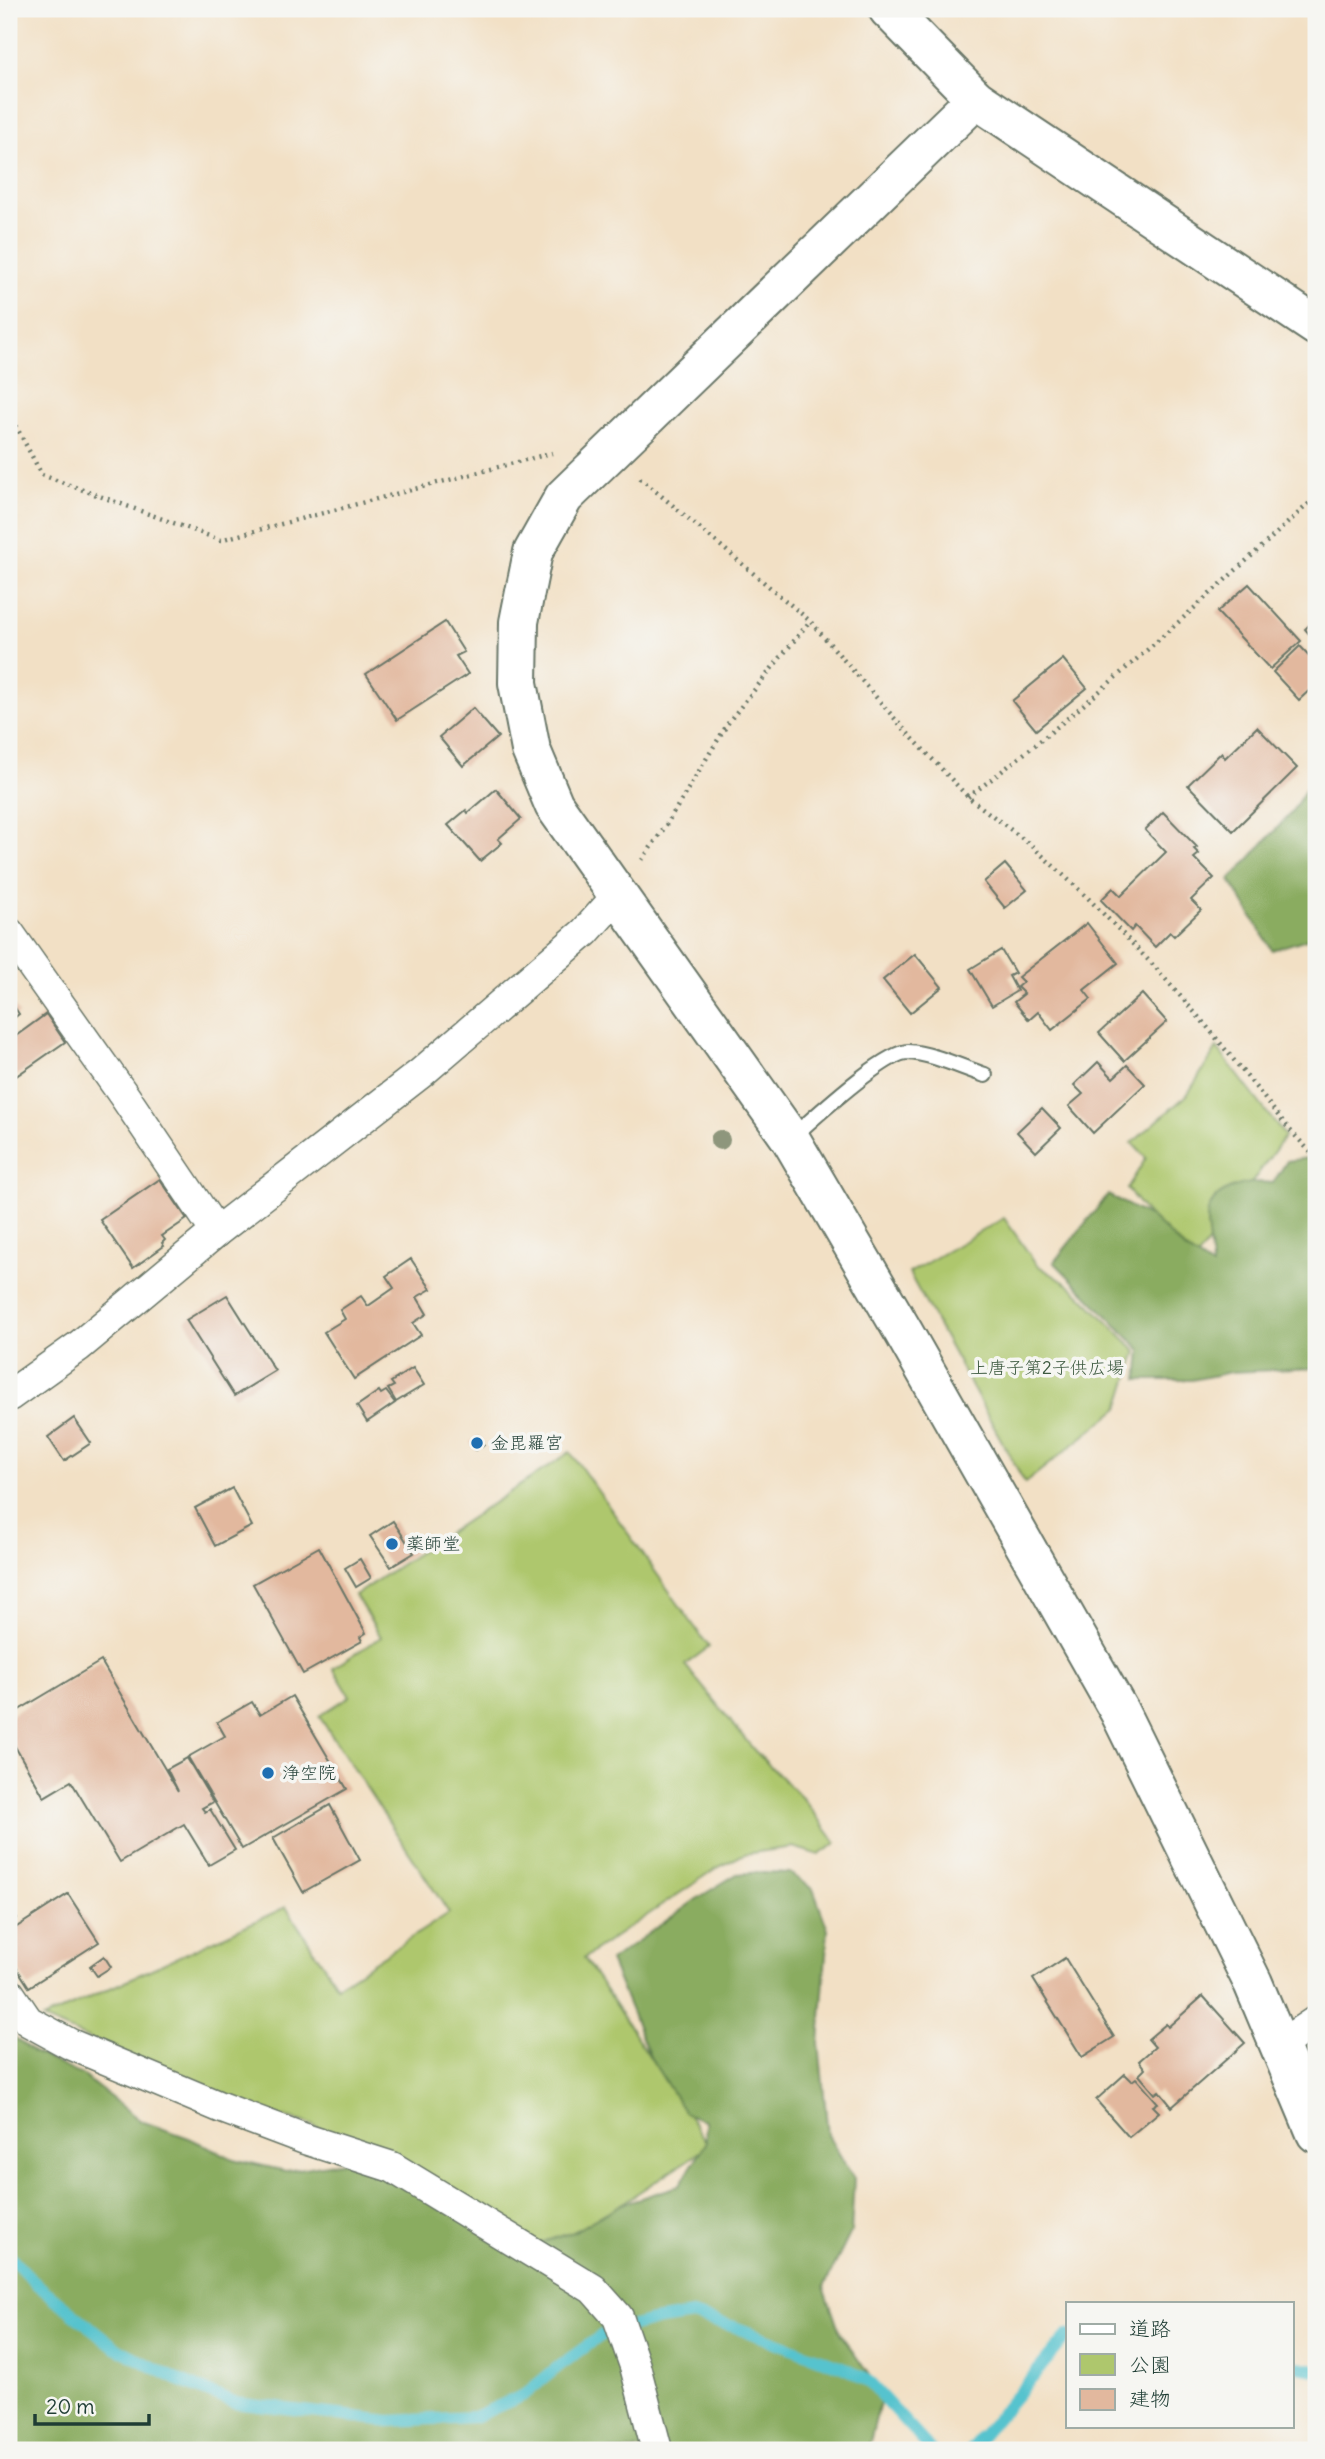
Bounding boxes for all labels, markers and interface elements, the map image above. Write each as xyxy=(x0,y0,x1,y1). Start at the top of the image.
park label: 上唐子第2子供広場 xyxy=(970,1356,1124,1379)
place label: 金毘羅宮 xyxy=(491,1431,563,1454)
marker: 金毘羅宮 xyxy=(469,1435,485,1451)
place label: 薬師堂 xyxy=(406,1532,460,1555)
marker: 薬師堂 xyxy=(384,1536,400,1552)
place label: 浄空院 xyxy=(282,1761,336,1784)
marker: 浄空院 xyxy=(260,1765,276,1781)
legend xyxy=(1066,2302,1294,2428)
text: 道路 xyxy=(1129,2315,1171,2342)
text: 公園 xyxy=(1129,2351,1171,2378)
scale bar xyxy=(35,2382,149,2426)
text: 建物 xyxy=(1129,2385,1171,2412)
text: 20 m xyxy=(46,2393,95,2420)

